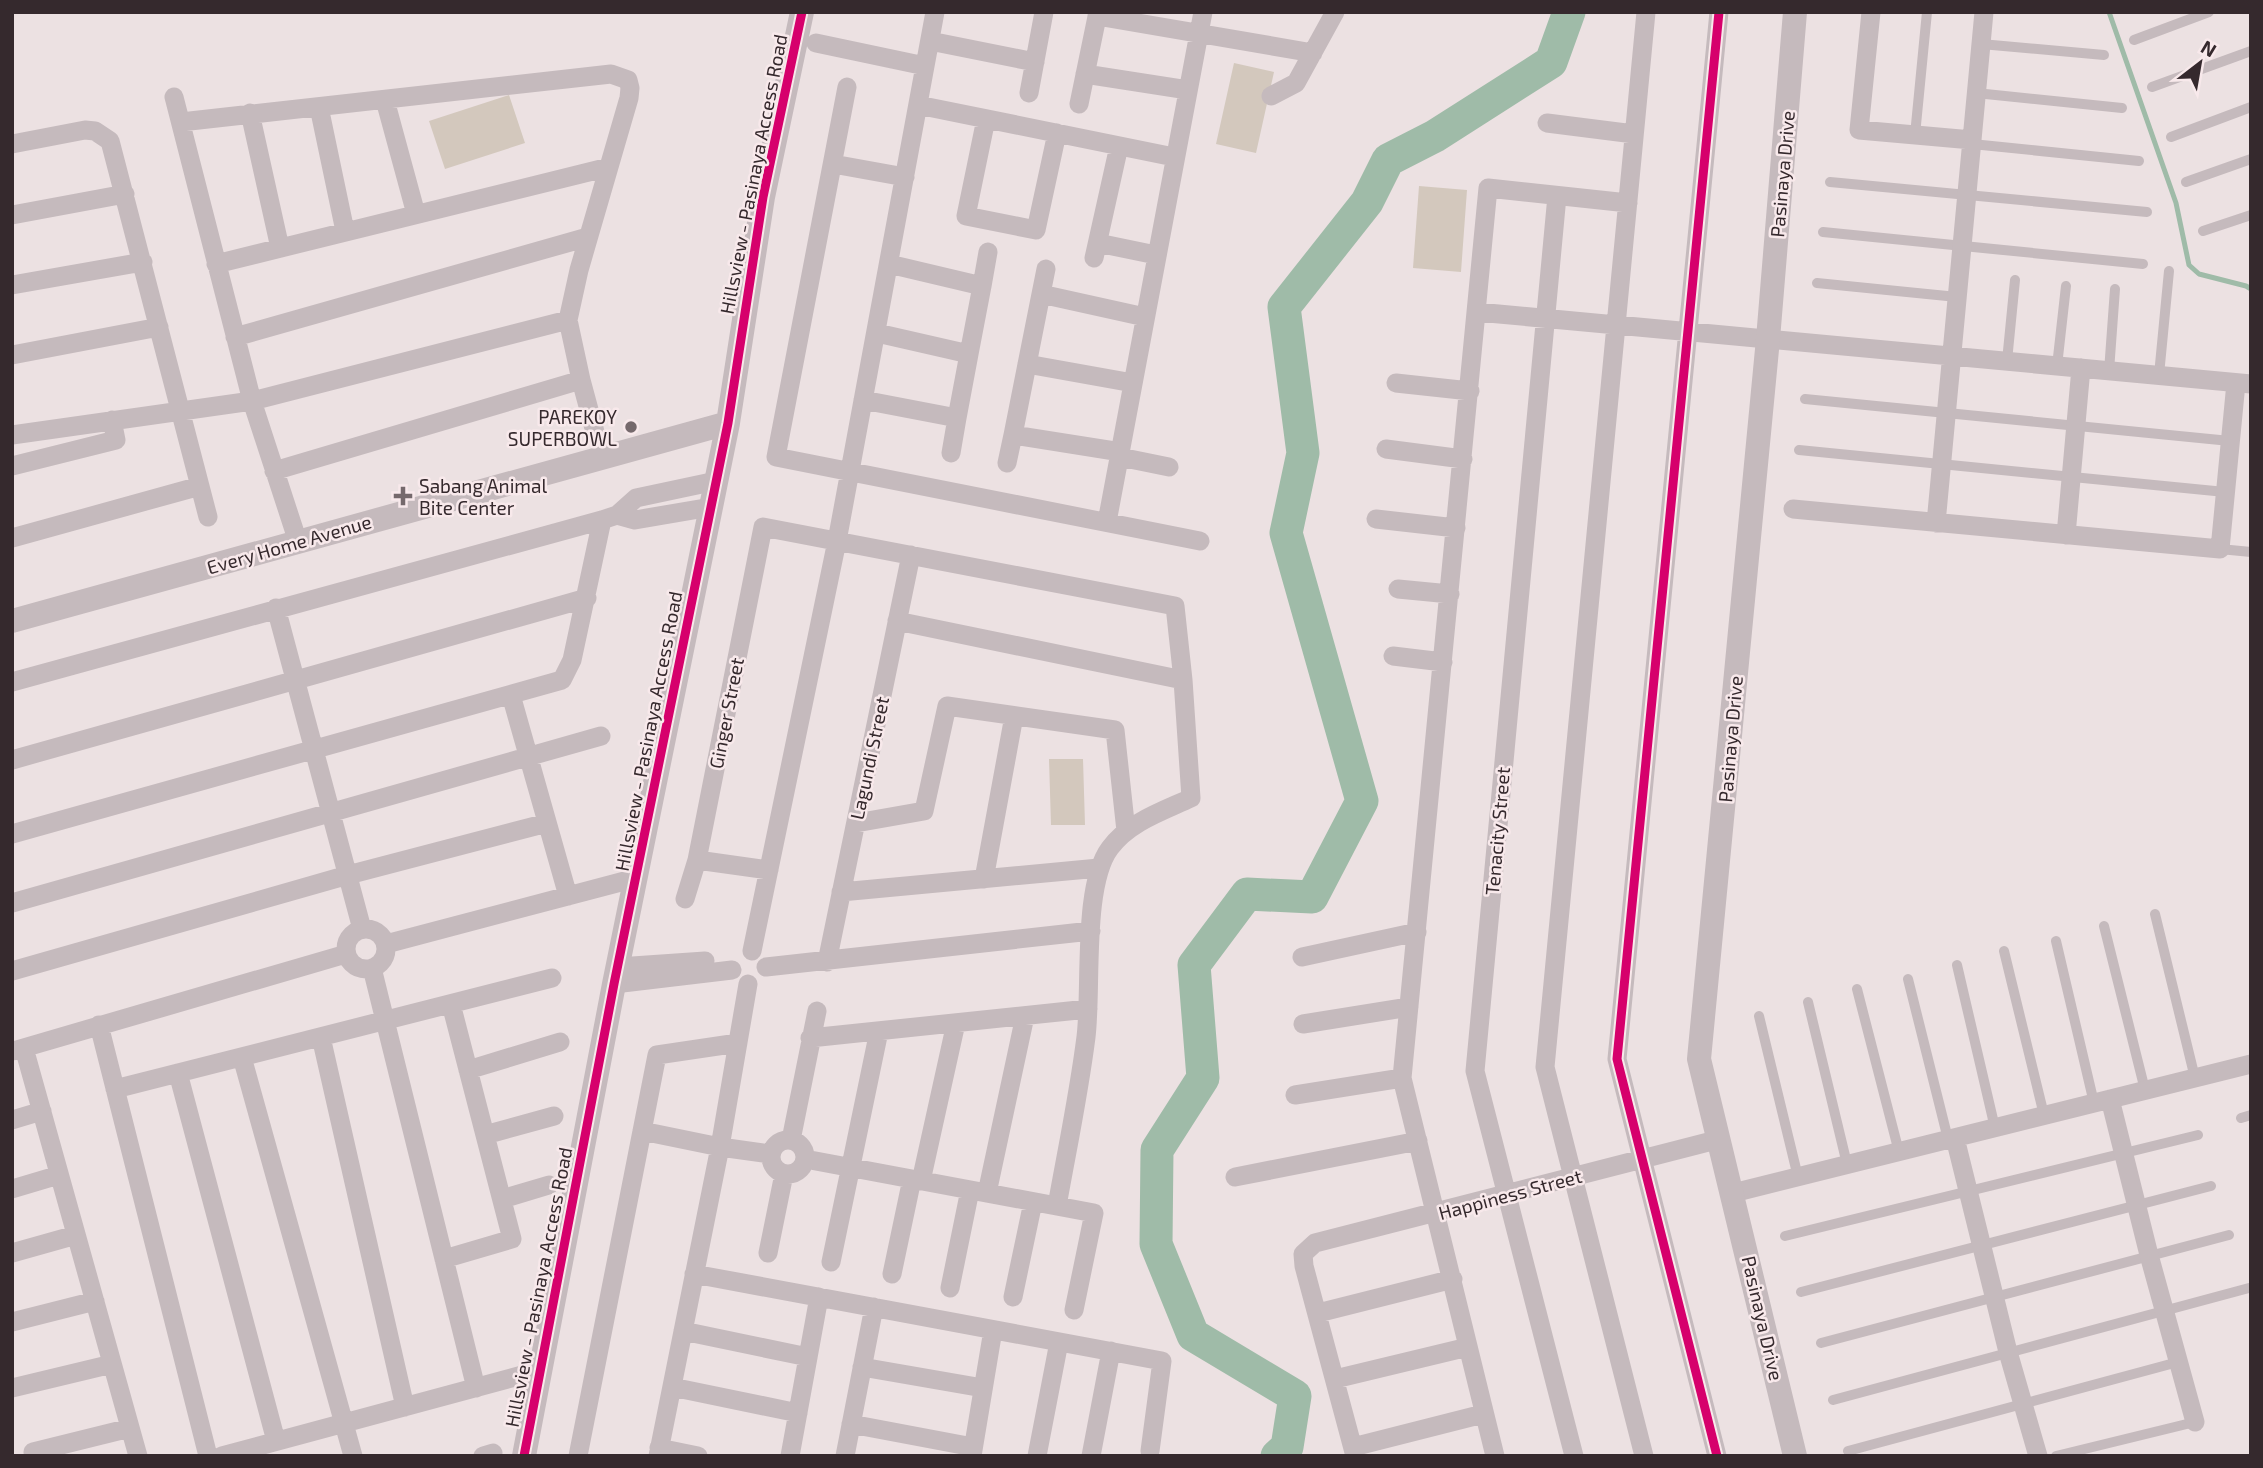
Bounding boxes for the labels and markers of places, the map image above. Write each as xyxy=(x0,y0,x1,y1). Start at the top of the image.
place label: PAREKOY SUPERBOWL xyxy=(508,405,617,450)
marker: PAREKOY SUPERBOWL xyxy=(623,419,639,435)
place label: Sabang Animal Bite Center xyxy=(419,474,547,519)
marker: Sabang Animal Bite Center xyxy=(393,486,413,506)

